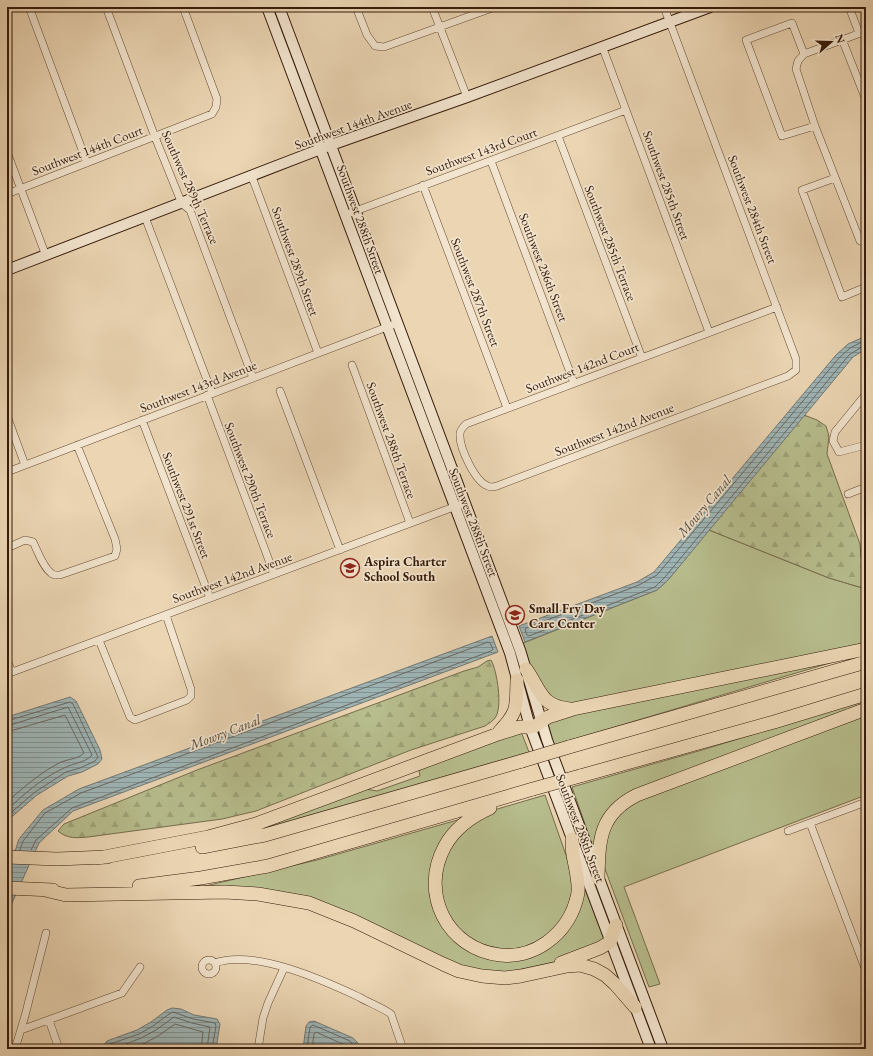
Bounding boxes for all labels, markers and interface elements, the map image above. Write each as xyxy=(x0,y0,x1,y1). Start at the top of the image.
north arrow xyxy=(811,22,851,62)
text: N xyxy=(832,32,849,45)
street label: Southwest 144th Avenue xyxy=(292,95,414,154)
street label: Southwest 144th Court xyxy=(29,122,145,179)
street label: Southwest 143rd Court xyxy=(423,123,539,180)
street label: Southwest 289th Terrace xyxy=(158,128,223,247)
street label: Southwest 285th Street xyxy=(639,128,694,242)
street label: Southwest 284th Street xyxy=(724,152,781,266)
street label: Southwest 288th Street xyxy=(333,162,388,276)
street label: Southwest 285th Terrace xyxy=(581,183,640,304)
street label: Southwest 289th Street xyxy=(268,204,323,318)
street label: Southwest 286th Street xyxy=(515,210,572,324)
street label: Southwest 287th Street xyxy=(447,235,504,349)
street label: Southwest 142nd Court xyxy=(523,338,641,397)
street label: Southwest 143rd Avenue xyxy=(137,356,259,417)
street label: Southwest 288th Terrace xyxy=(363,380,421,501)
street label: Southwest 142nd Avenue xyxy=(552,399,676,460)
street label: Southwest 290th Terrace xyxy=(221,420,280,541)
street label: Southwest 291st Street xyxy=(158,450,215,561)
street label: Southwest 288th Street xyxy=(445,465,502,579)
water label: Mowry Canal xyxy=(672,471,736,541)
street label: Southwest 142nd Avenue xyxy=(170,548,294,607)
place label: Aspira Charter School South xyxy=(363,553,447,585)
school or university icon: Aspira Charter School South xyxy=(339,557,361,579)
place label: Small Fry Day Care Center xyxy=(529,600,606,632)
school or university icon: Small Fry Day Care Center xyxy=(504,604,526,626)
water label: Mowry Canal xyxy=(186,710,264,754)
street label: Southwest 288th Street xyxy=(552,771,609,885)

